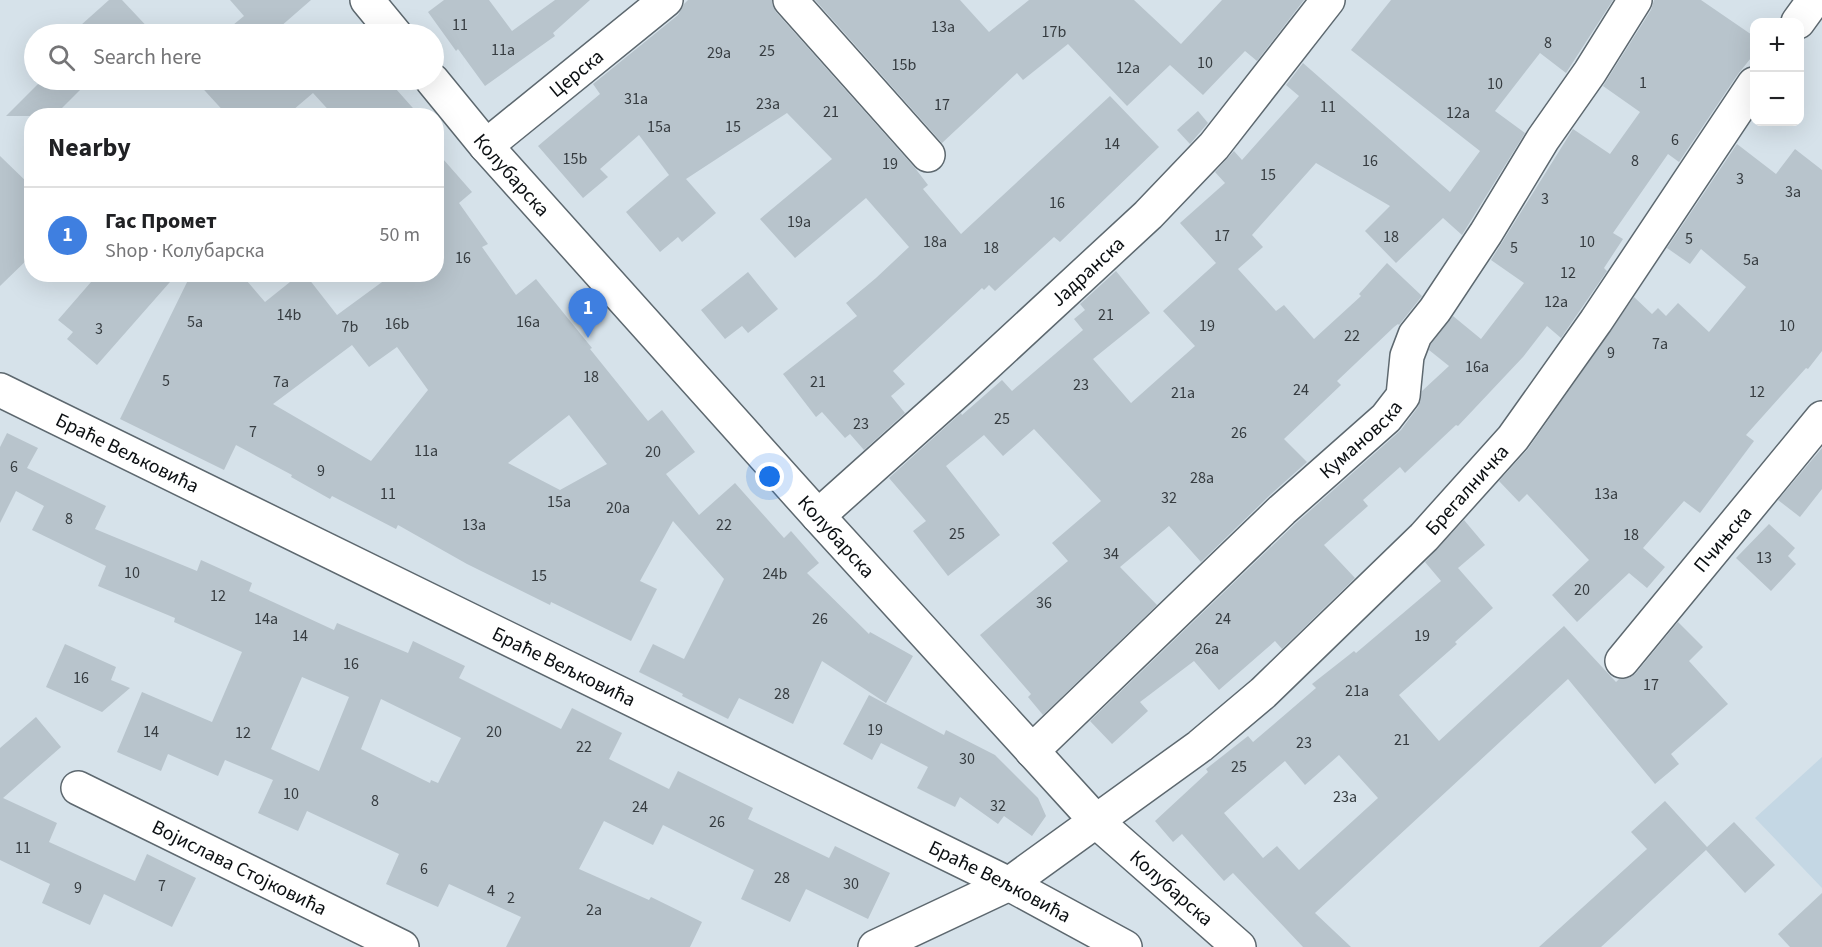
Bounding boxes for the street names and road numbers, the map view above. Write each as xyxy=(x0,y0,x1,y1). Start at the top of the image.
street label: Церска xyxy=(543,43,610,104)
street label: Колубарска xyxy=(466,128,556,223)
street label: Јадранска xyxy=(1045,230,1131,313)
street label: Кумановска xyxy=(1313,395,1410,486)
street label: Браће Вељковића xyxy=(51,406,204,500)
street label: Брегалничка xyxy=(1419,439,1516,542)
street label: Колубарска xyxy=(791,490,881,585)
street label: Пчињска xyxy=(1687,500,1759,579)
street label: Браће Вељковића xyxy=(487,620,640,714)
street label: Војислава Стојковића xyxy=(147,813,331,923)
street label: Браће Вељковића xyxy=(924,834,1076,930)
street label: Колубарска xyxy=(1123,844,1219,933)

